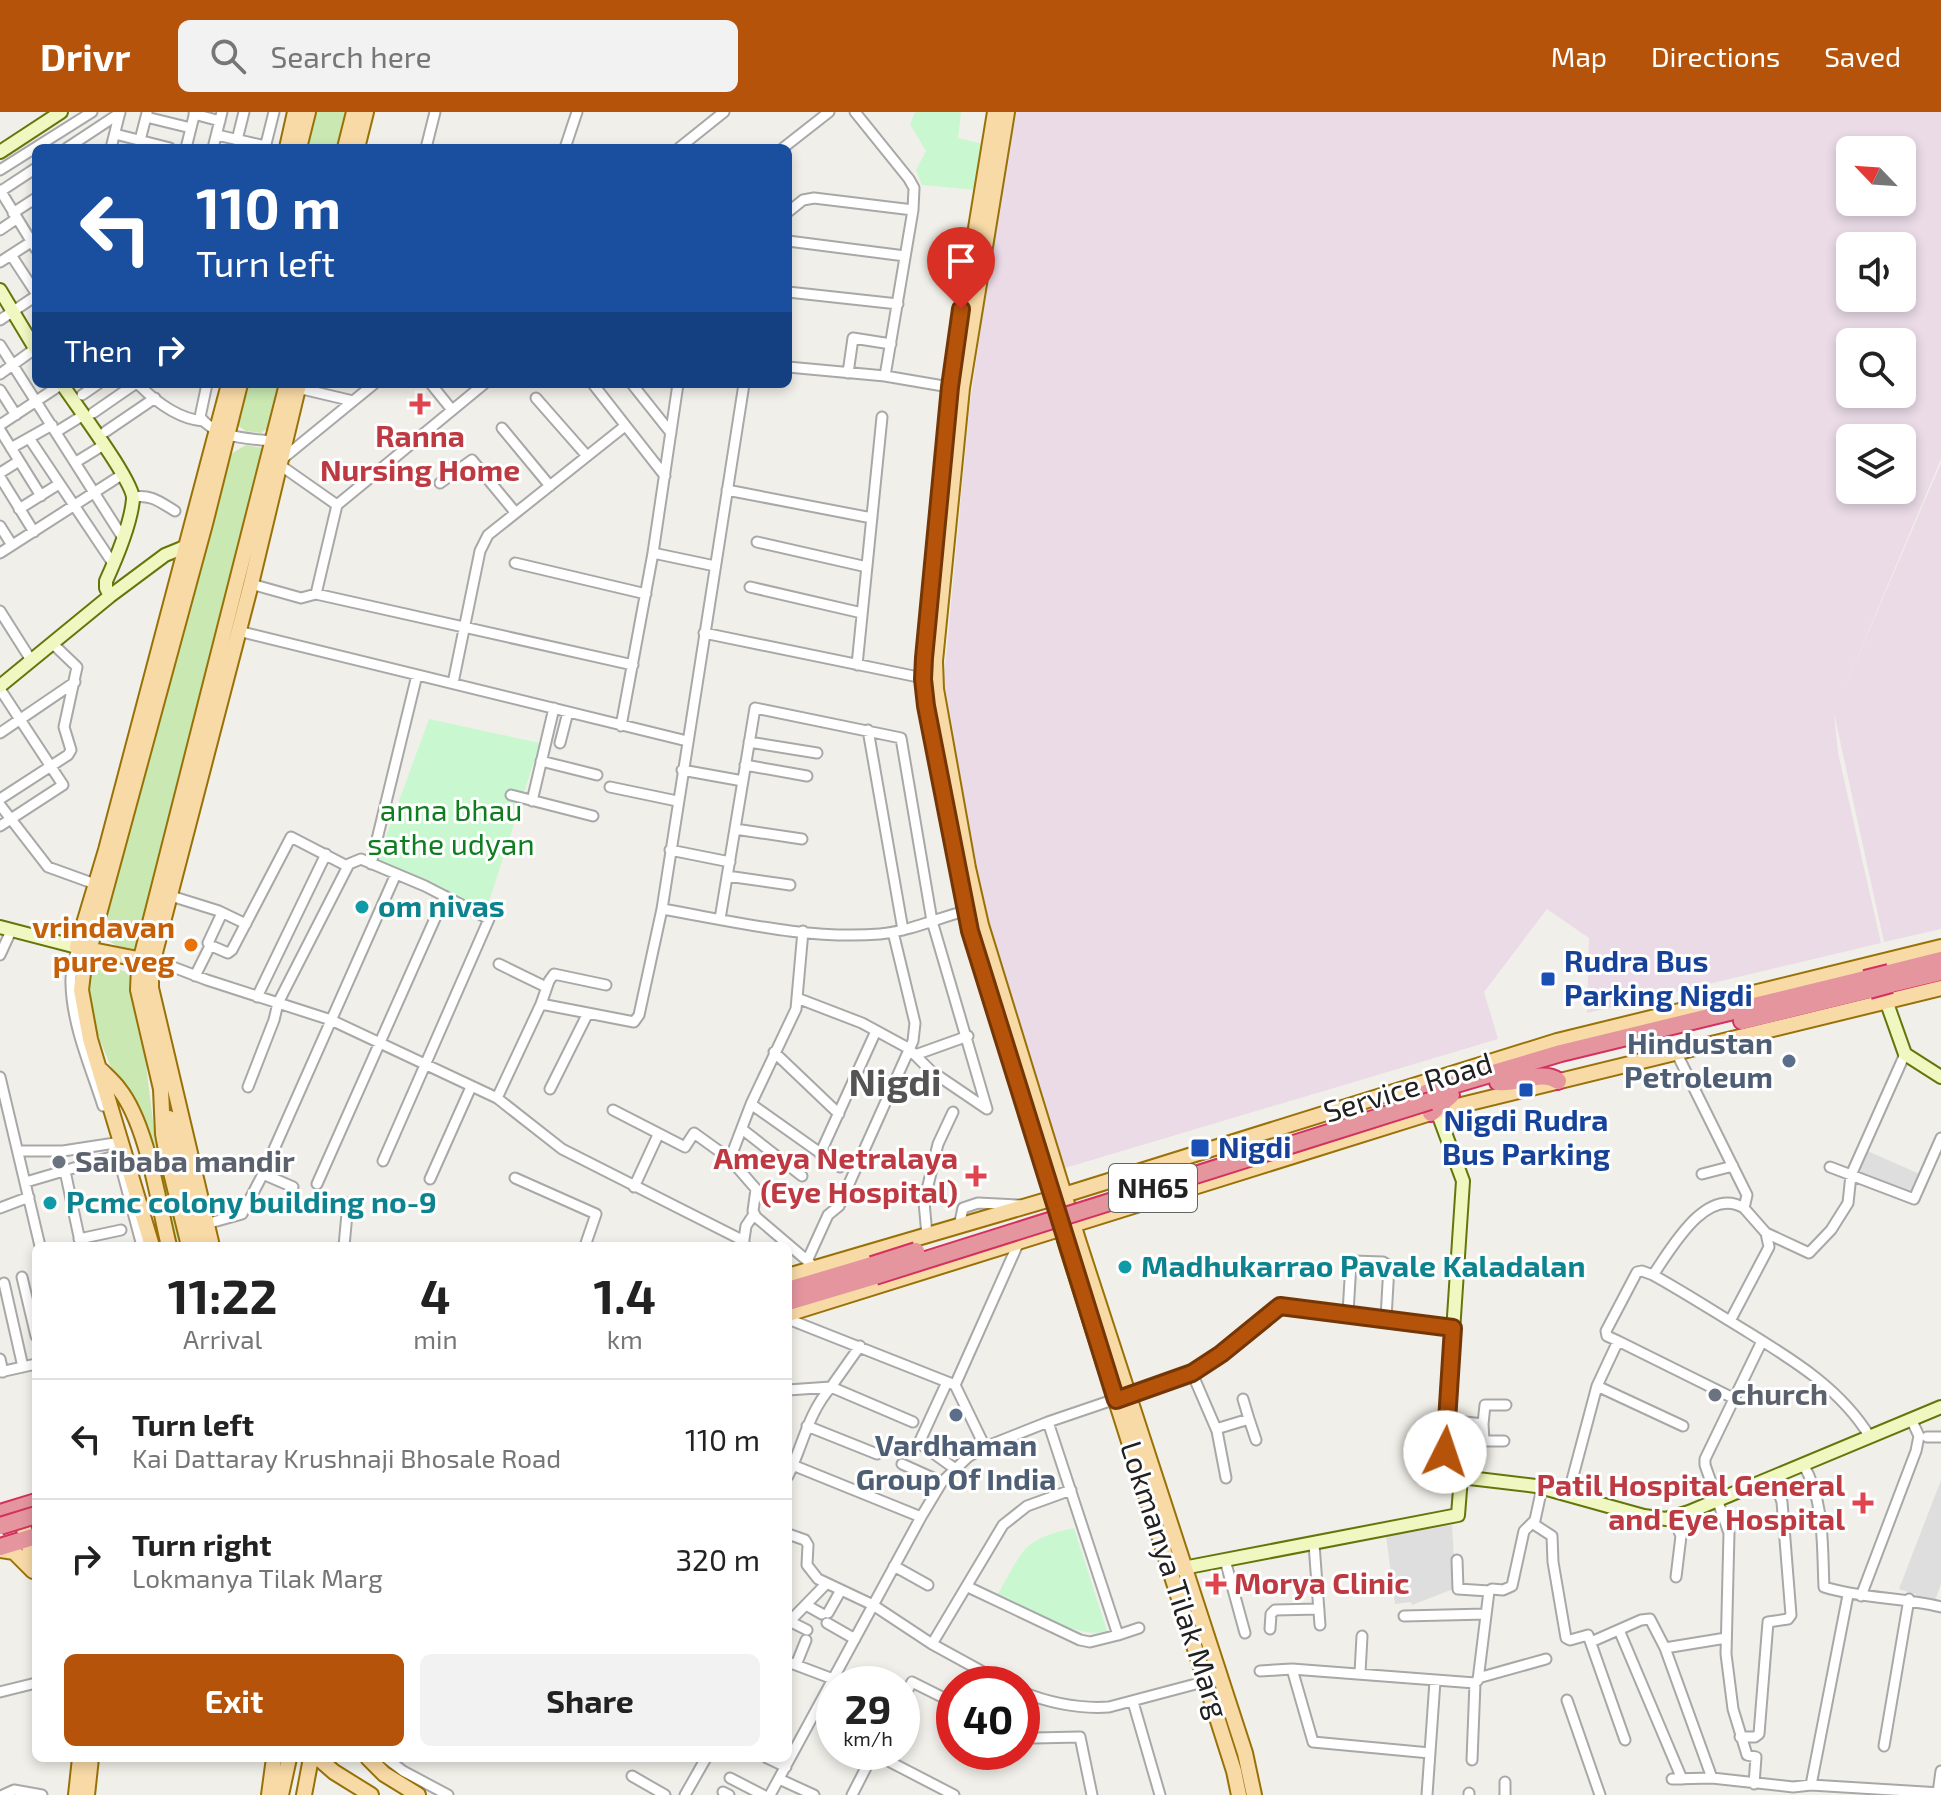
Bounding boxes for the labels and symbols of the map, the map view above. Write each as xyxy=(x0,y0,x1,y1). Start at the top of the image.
north arrow xyxy=(1836,136,1916,216)
pin xyxy=(927,227,995,309)
marker: Ranna Nursing Home xyxy=(409,393,431,415)
place label: Ranna Nursing Home xyxy=(320,417,520,487)
park label: anna bhau sathe udyan xyxy=(367,791,535,861)
place label: om nivas xyxy=(378,887,505,923)
marker: om nivas xyxy=(353,898,371,916)
place label: vrindavan pure veg xyxy=(32,908,176,978)
marker: vrindavan pure veg xyxy=(182,936,200,954)
place label: Rudra Bus Parking Nigdi xyxy=(1564,942,1753,1012)
marker: Rudra Bus Parking Nigdi xyxy=(1539,970,1557,988)
place label: Hindustan Petroleum xyxy=(1624,1024,1773,1094)
street label: Service Road xyxy=(1319,1043,1496,1129)
marker: Hindustan Petroleum xyxy=(1780,1052,1798,1070)
district label: Nigdi xyxy=(848,1058,942,1104)
marker: Nigdi Rudra Bus Parking xyxy=(1517,1081,1535,1099)
place label: Nigdi Rudra Bus Parking xyxy=(1442,1101,1611,1171)
place label: Nigdi xyxy=(1218,1128,1291,1164)
marker: Nigdi xyxy=(1189,1137,1211,1159)
place label: Ameya Netralaya (Eye Hospital) xyxy=(714,1139,958,1210)
place label: Saibaba mandir xyxy=(75,1142,295,1178)
marker: Saibaba mandir xyxy=(50,1153,68,1171)
road number: NH65 xyxy=(1109,1164,1197,1212)
marker: Ameya Netralaya (Eye Hospital) xyxy=(965,1165,987,1187)
place label: Pcmc colony building no-9 xyxy=(66,1183,437,1220)
marker: Pcmc colony building no-9 xyxy=(41,1194,59,1212)
place label: Madhukarrao Pavale Kaladalan xyxy=(1141,1247,1585,1283)
marker: Madhukarrao Pavale Kaladalan xyxy=(1116,1258,1134,1276)
place label: church xyxy=(1731,1375,1828,1411)
marker: church xyxy=(1706,1386,1724,1404)
marker: Vardhaman Group Of India xyxy=(947,1406,965,1424)
position arrow xyxy=(1403,1410,1487,1494)
place label: Vardhaman Group Of India xyxy=(856,1426,1056,1496)
street label: Lokmanya Tilak Marg xyxy=(1114,1436,1238,1723)
place label: Patil Hospital General and Eye Hospital xyxy=(1537,1466,1845,1537)
marker: Patil Hospital General and Eye Hospital xyxy=(1852,1492,1874,1514)
place label: Morya Clinic xyxy=(1234,1564,1410,1601)
marker: Morya Clinic xyxy=(1205,1573,1227,1595)
speed limit sign: 40 xyxy=(936,1666,1040,1770)

